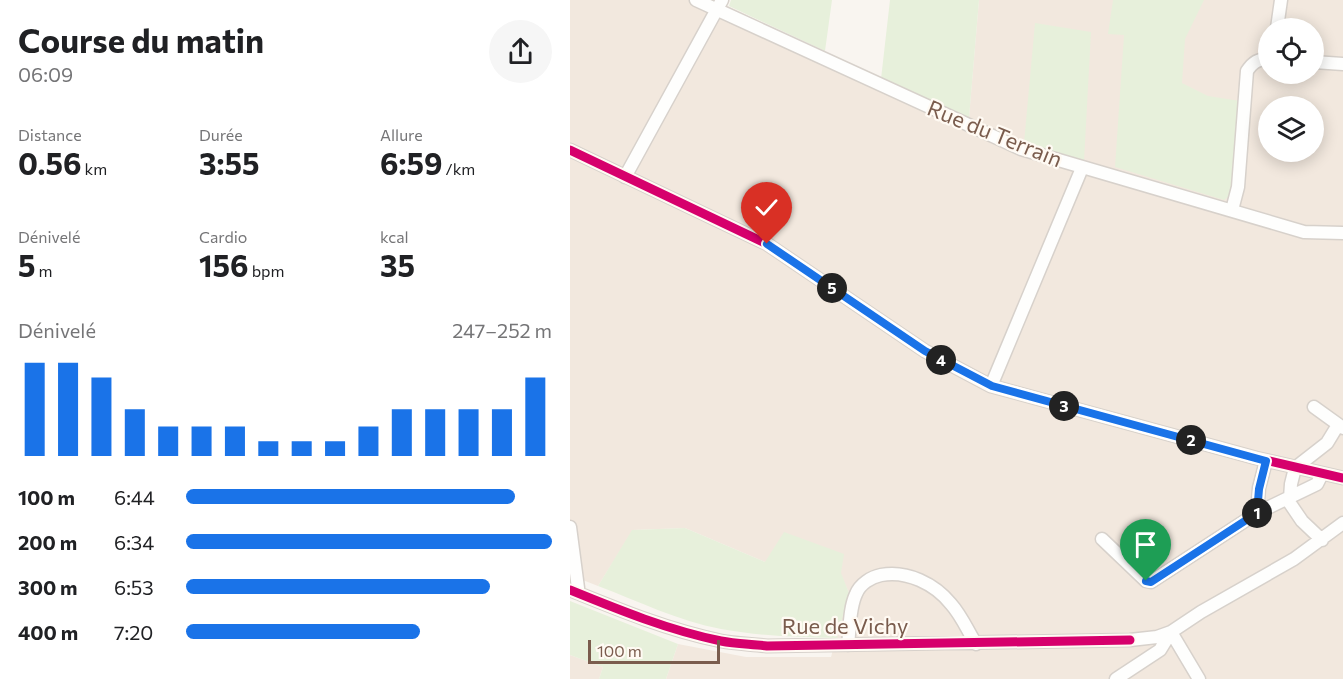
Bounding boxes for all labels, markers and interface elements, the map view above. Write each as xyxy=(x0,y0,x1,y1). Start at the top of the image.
map controls xyxy=(1258,18,1324,162)
button: locate xyxy=(1258,18,1324,84)
text: Course du matin xyxy=(18,19,264,60)
button: share xyxy=(489,20,552,83)
text: 06:09 xyxy=(18,62,73,86)
street label: Rue du Terrain xyxy=(924,94,1066,172)
button: layers xyxy=(1258,96,1324,162)
text: Distance xyxy=(18,125,82,144)
text: Durée xyxy=(199,125,243,144)
text: Allure xyxy=(380,125,423,144)
text: 0.56 xyxy=(18,144,81,181)
text: 3:55 xyxy=(199,144,259,181)
text: 6:59 xyxy=(380,144,442,181)
text: km xyxy=(81,159,107,178)
text: /km xyxy=(442,159,475,178)
pin xyxy=(741,182,792,244)
icon: check xyxy=(750,191,783,224)
text: Dénivelé xyxy=(18,227,80,246)
text: Cardio xyxy=(199,227,247,246)
text: kcal xyxy=(380,227,409,246)
text: 5 xyxy=(18,246,36,283)
text: 156 xyxy=(199,246,249,283)
text: 35 xyxy=(380,246,415,283)
text: m xyxy=(36,261,53,280)
text: bpm xyxy=(249,261,285,280)
pin: 5 xyxy=(817,273,847,303)
text: 5 xyxy=(827,278,837,297)
text: Dénivelé xyxy=(18,318,96,342)
text: 247–252 m xyxy=(452,318,552,342)
pin: 4 xyxy=(926,345,956,375)
text: 4 xyxy=(936,350,946,369)
pin: 3 xyxy=(1049,391,1079,421)
text: 3 xyxy=(1059,396,1069,415)
pin: 2 xyxy=(1176,425,1206,455)
text: 2 xyxy=(1186,430,1196,449)
text: 100 m xyxy=(18,485,75,509)
text: 6:44 xyxy=(114,485,155,509)
pin: 1 xyxy=(1242,498,1272,528)
text: 1 xyxy=(1253,503,1261,522)
pin xyxy=(1120,519,1171,581)
icon: arrive xyxy=(1129,528,1162,561)
text: 200 m xyxy=(18,530,77,554)
text: 6:34 xyxy=(114,530,154,554)
text: 300 m xyxy=(18,575,78,599)
text: 6:53 xyxy=(114,575,154,599)
street label: Rue de Vichy xyxy=(782,612,908,639)
text: 400 m xyxy=(18,620,78,644)
text: 7:20 xyxy=(114,620,153,644)
scale bar xyxy=(588,637,720,664)
text: 100 m xyxy=(597,641,642,660)

